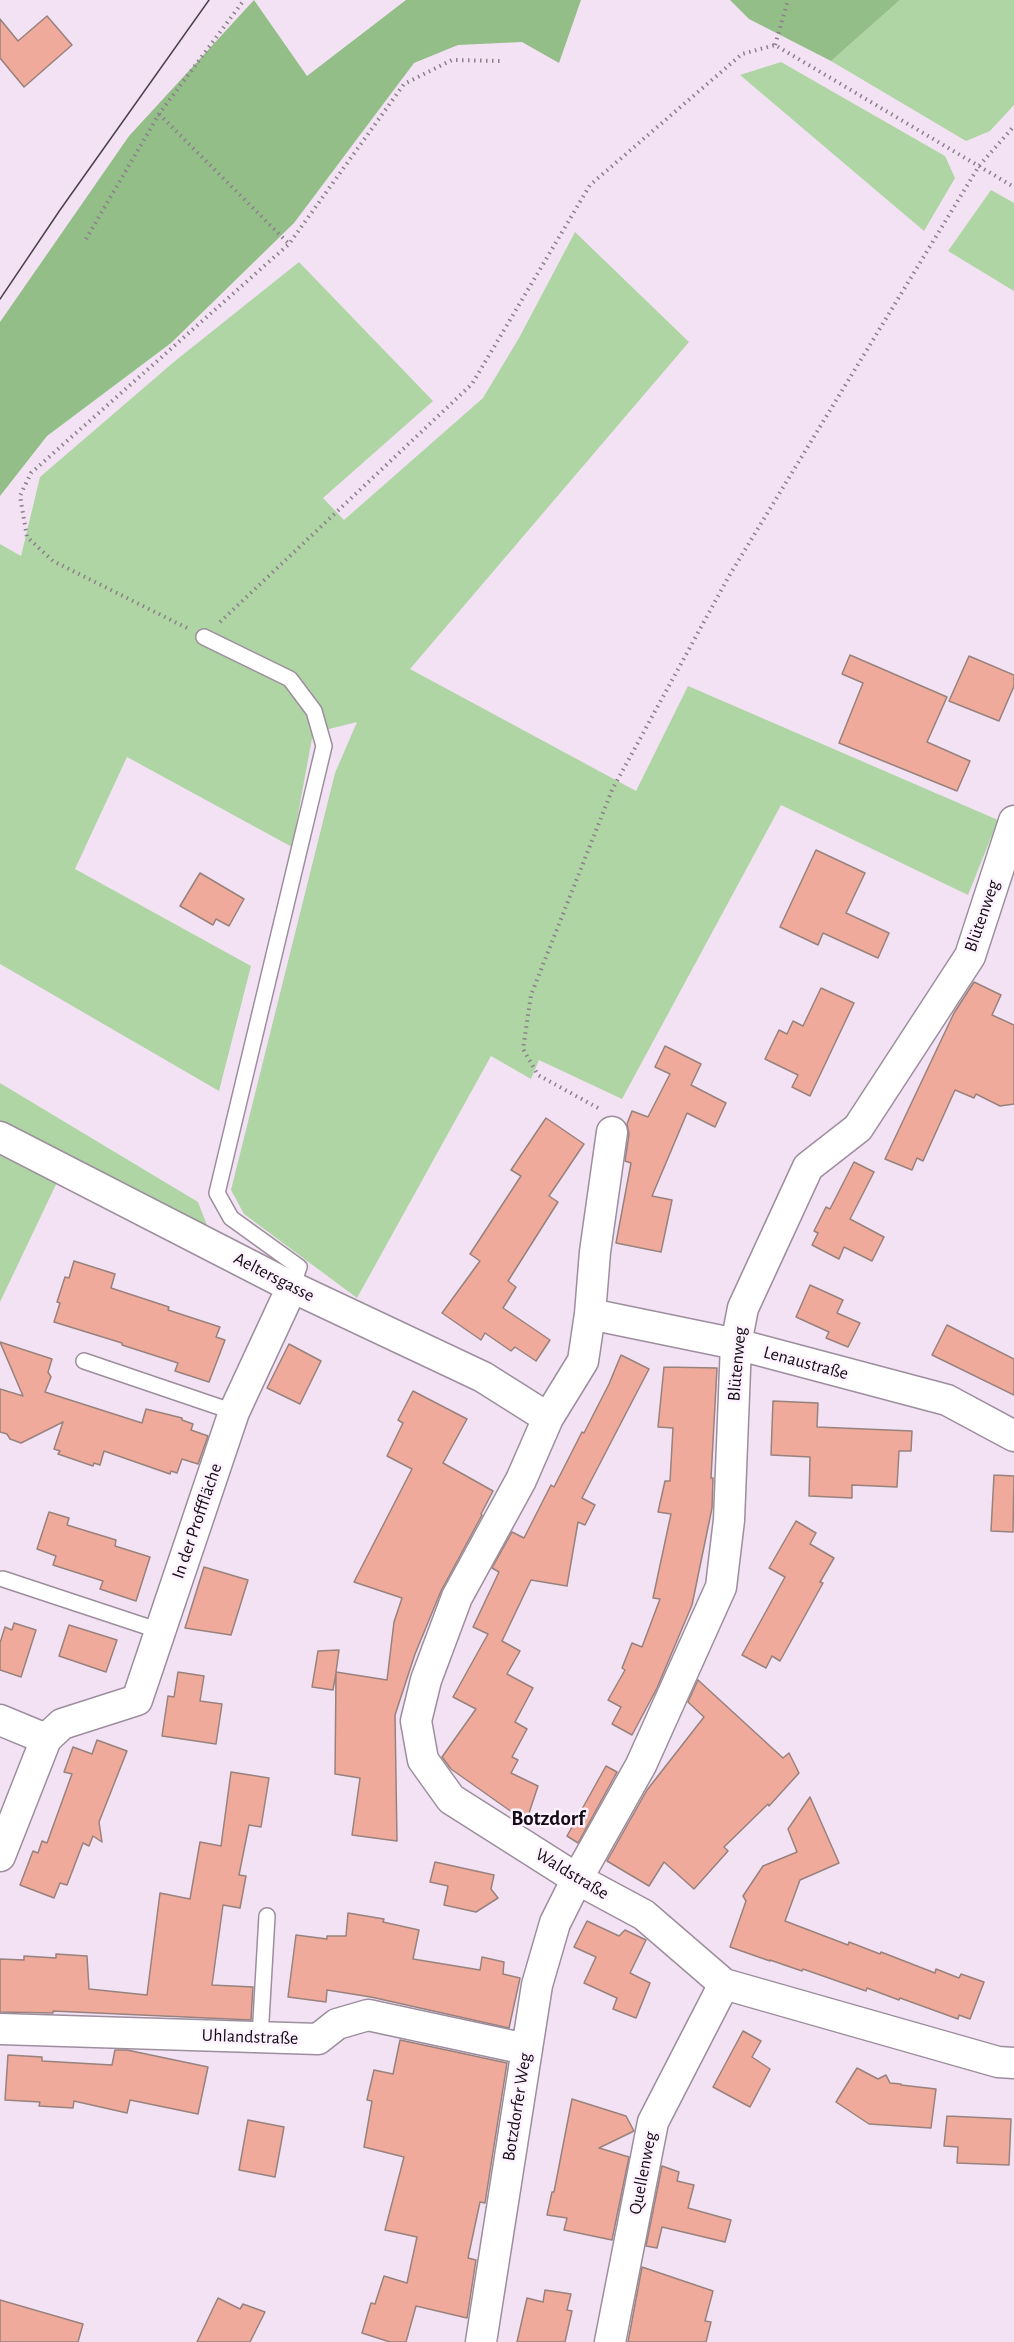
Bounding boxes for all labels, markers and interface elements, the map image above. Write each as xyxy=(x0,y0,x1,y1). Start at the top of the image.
street label: Blütenweg xyxy=(960,877,1004,955)
street label: Aeltersgasse xyxy=(230,1248,318,1306)
street label: Blütenweg xyxy=(723,1326,751,1402)
street label: Lenaustraße xyxy=(761,1341,851,1385)
street label: In der Profffläche xyxy=(167,1460,227,1582)
district label: Botzdorf xyxy=(511,1806,585,1832)
street label: Waldstraße xyxy=(531,1844,613,1904)
street label: Uhlandstraße xyxy=(201,2025,299,2049)
street label: Botzdorfer Weg xyxy=(498,2051,536,2163)
street label: Quellenweg xyxy=(624,2130,662,2216)

